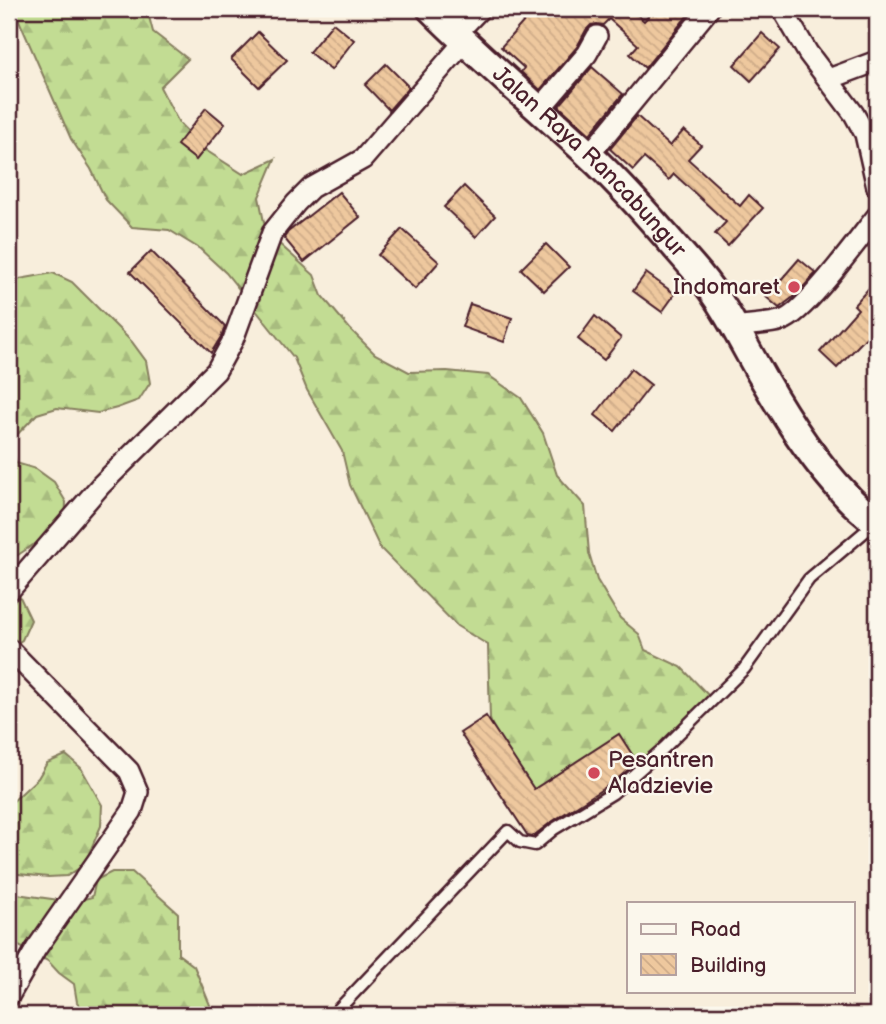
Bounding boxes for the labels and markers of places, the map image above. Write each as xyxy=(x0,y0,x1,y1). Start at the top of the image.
place label: Indomaret xyxy=(673,273,780,301)
marker: Indomaret xyxy=(786,279,802,295)
place label: Pesantren Aladzievie xyxy=(608,746,714,800)
marker: Pesantren Aladzievie xyxy=(586,765,602,781)

